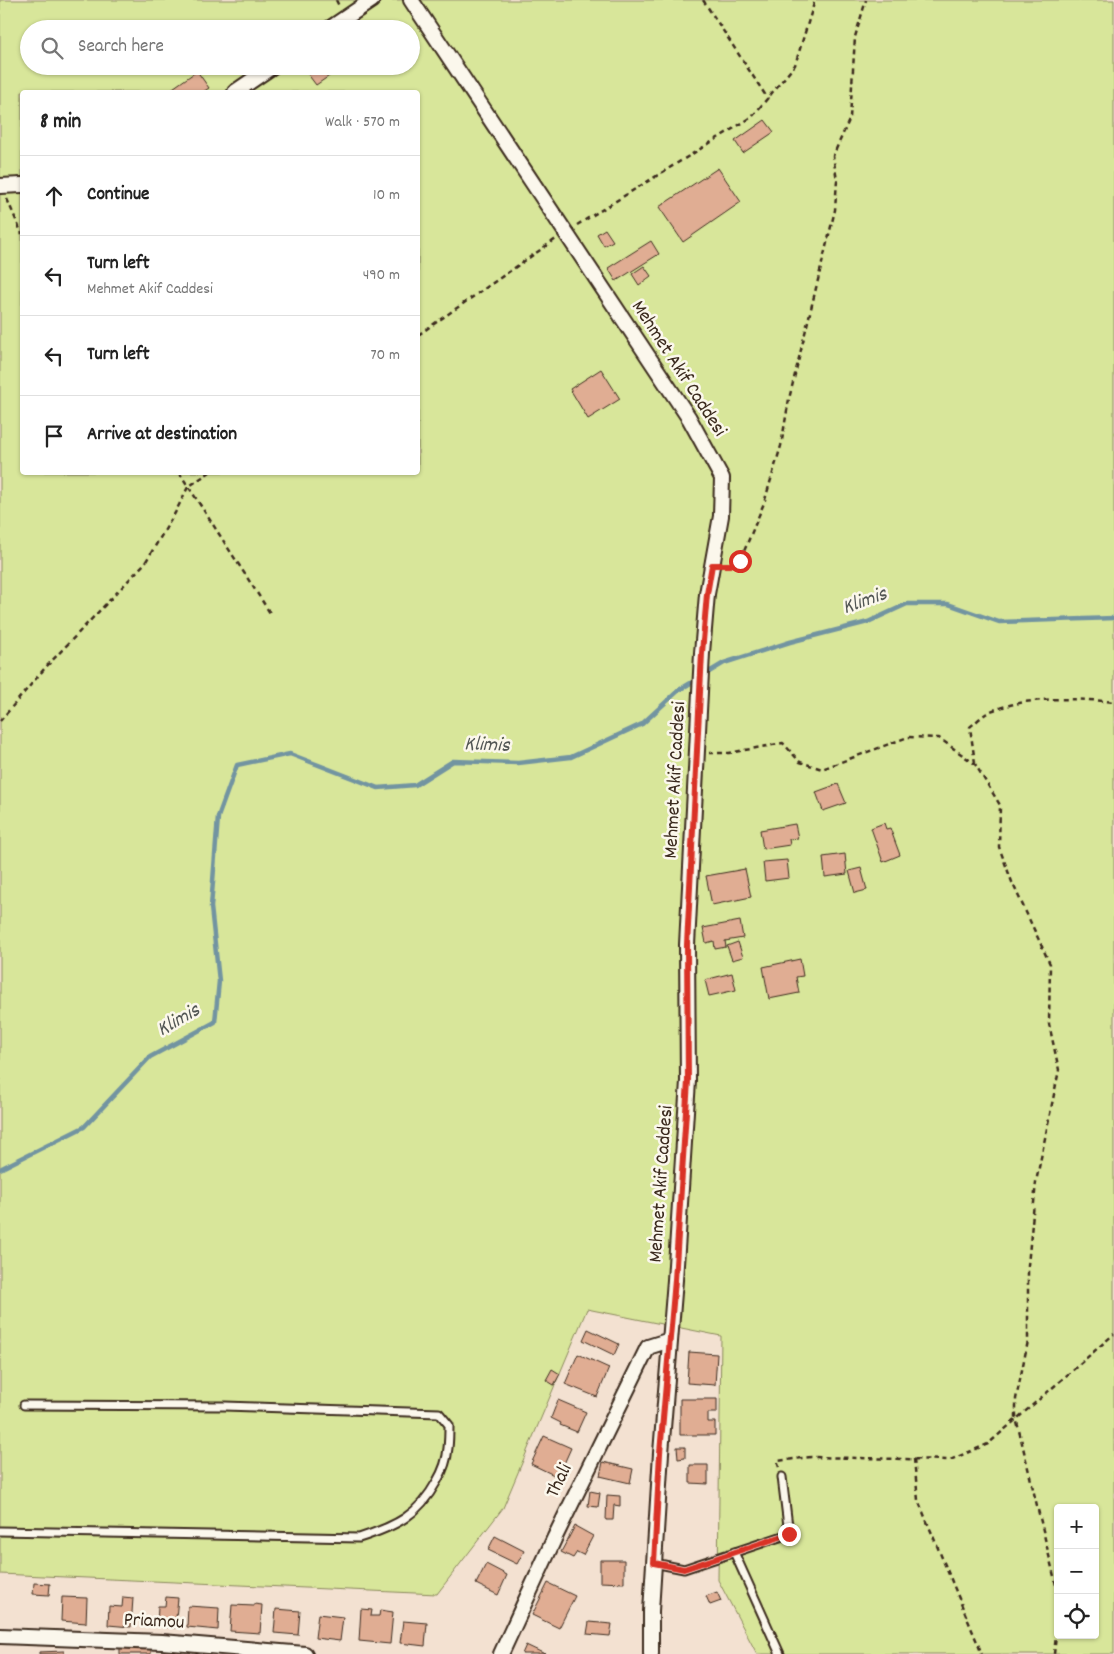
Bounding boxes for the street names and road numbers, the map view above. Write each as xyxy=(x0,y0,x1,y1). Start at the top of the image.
street label: Mehmet Akif Caddesi xyxy=(623,295,733,443)
street label: Mehmet Akif Caddesi xyxy=(658,700,694,859)
street label: Mehmet Akif Caddesi xyxy=(643,1104,681,1264)
street label: Thali xyxy=(540,1459,580,1503)
street label: Priamou xyxy=(123,1606,185,1638)

